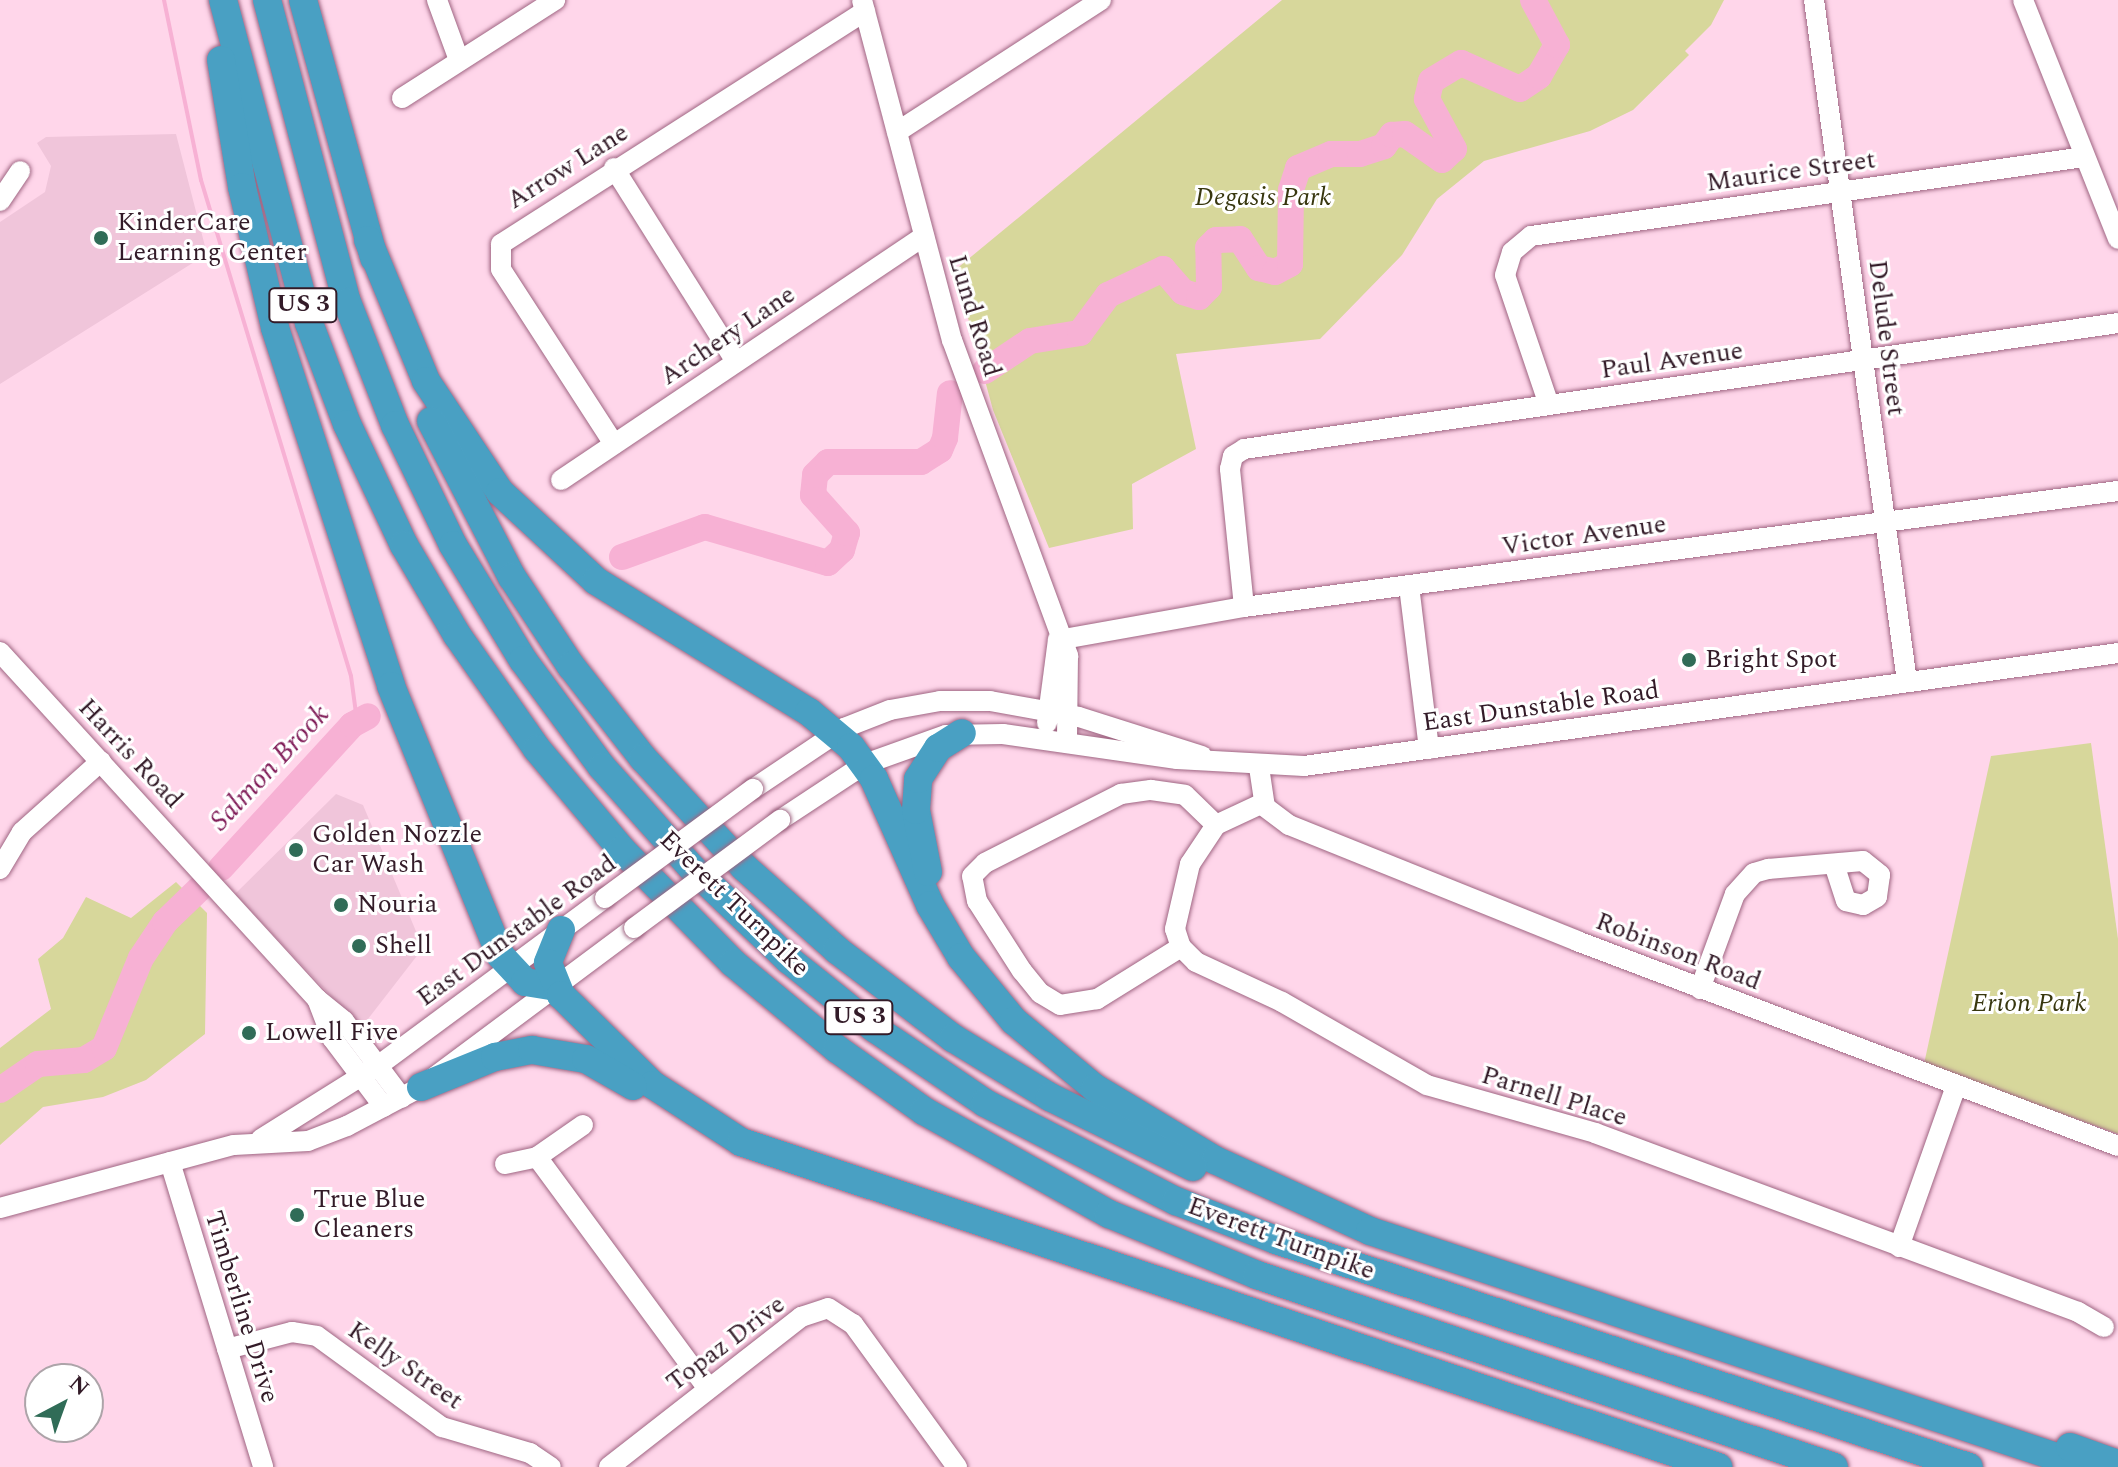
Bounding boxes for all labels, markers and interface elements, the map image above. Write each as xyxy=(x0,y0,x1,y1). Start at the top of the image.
street label: Arrow Lane xyxy=(502,117,634,217)
street label: Maurice Street xyxy=(1704,145,1878,199)
park label: Degasis Park xyxy=(1195,182,1331,214)
place label: KinderCare Learning Center xyxy=(117,207,307,268)
marker: KinderCare Learning Center xyxy=(92,229,110,247)
street label: Lund Road xyxy=(941,251,1007,381)
street label: Delude Street xyxy=(1861,258,1911,418)
street label: Archery Lane xyxy=(655,279,801,393)
road number: US 3 xyxy=(267,285,339,325)
street label: Paul Avenue xyxy=(1599,336,1745,386)
street label: Victor Avenue xyxy=(1500,509,1668,563)
place label: Bright Spot xyxy=(1705,644,1837,676)
marker: Bright Spot xyxy=(1680,651,1698,669)
street label: East Dunstable Road xyxy=(1421,675,1661,739)
street label: Harris Road xyxy=(71,693,189,815)
water label: Salmon Brook xyxy=(203,698,337,838)
place label: Golden Nozzle Car Wash xyxy=(312,819,482,880)
street label: Everett Turnpike xyxy=(652,824,816,984)
marker: Golden Nozzle Car Wash xyxy=(287,841,305,859)
street label: East Dunstable Road xyxy=(411,848,623,1014)
place label: Nouria xyxy=(357,889,438,921)
marker: Nouria xyxy=(332,896,350,914)
street label: Robinson Road xyxy=(1591,906,1765,998)
place label: Shell xyxy=(375,930,432,962)
marker: Shell xyxy=(350,937,368,955)
park label: Erion Park xyxy=(1971,988,2087,1020)
road number: US 3 xyxy=(823,997,895,1037)
place label: Lowell Five xyxy=(265,1017,398,1049)
marker: Lowell Five xyxy=(240,1024,258,1042)
street label: Parnell Place xyxy=(1477,1060,1631,1134)
place label: True Blue Cleaners xyxy=(313,1184,425,1246)
street label: Everett Turnpike xyxy=(1183,1191,1379,1287)
marker: True Blue Cleaners xyxy=(288,1206,306,1224)
street label: Timberline Drive xyxy=(197,1207,285,1407)
street label: Topaz Drive xyxy=(661,1289,791,1399)
street label: Kelly Street xyxy=(341,1315,469,1417)
north arrow xyxy=(24,1363,104,1443)
text: N xyxy=(61,1368,96,1404)

